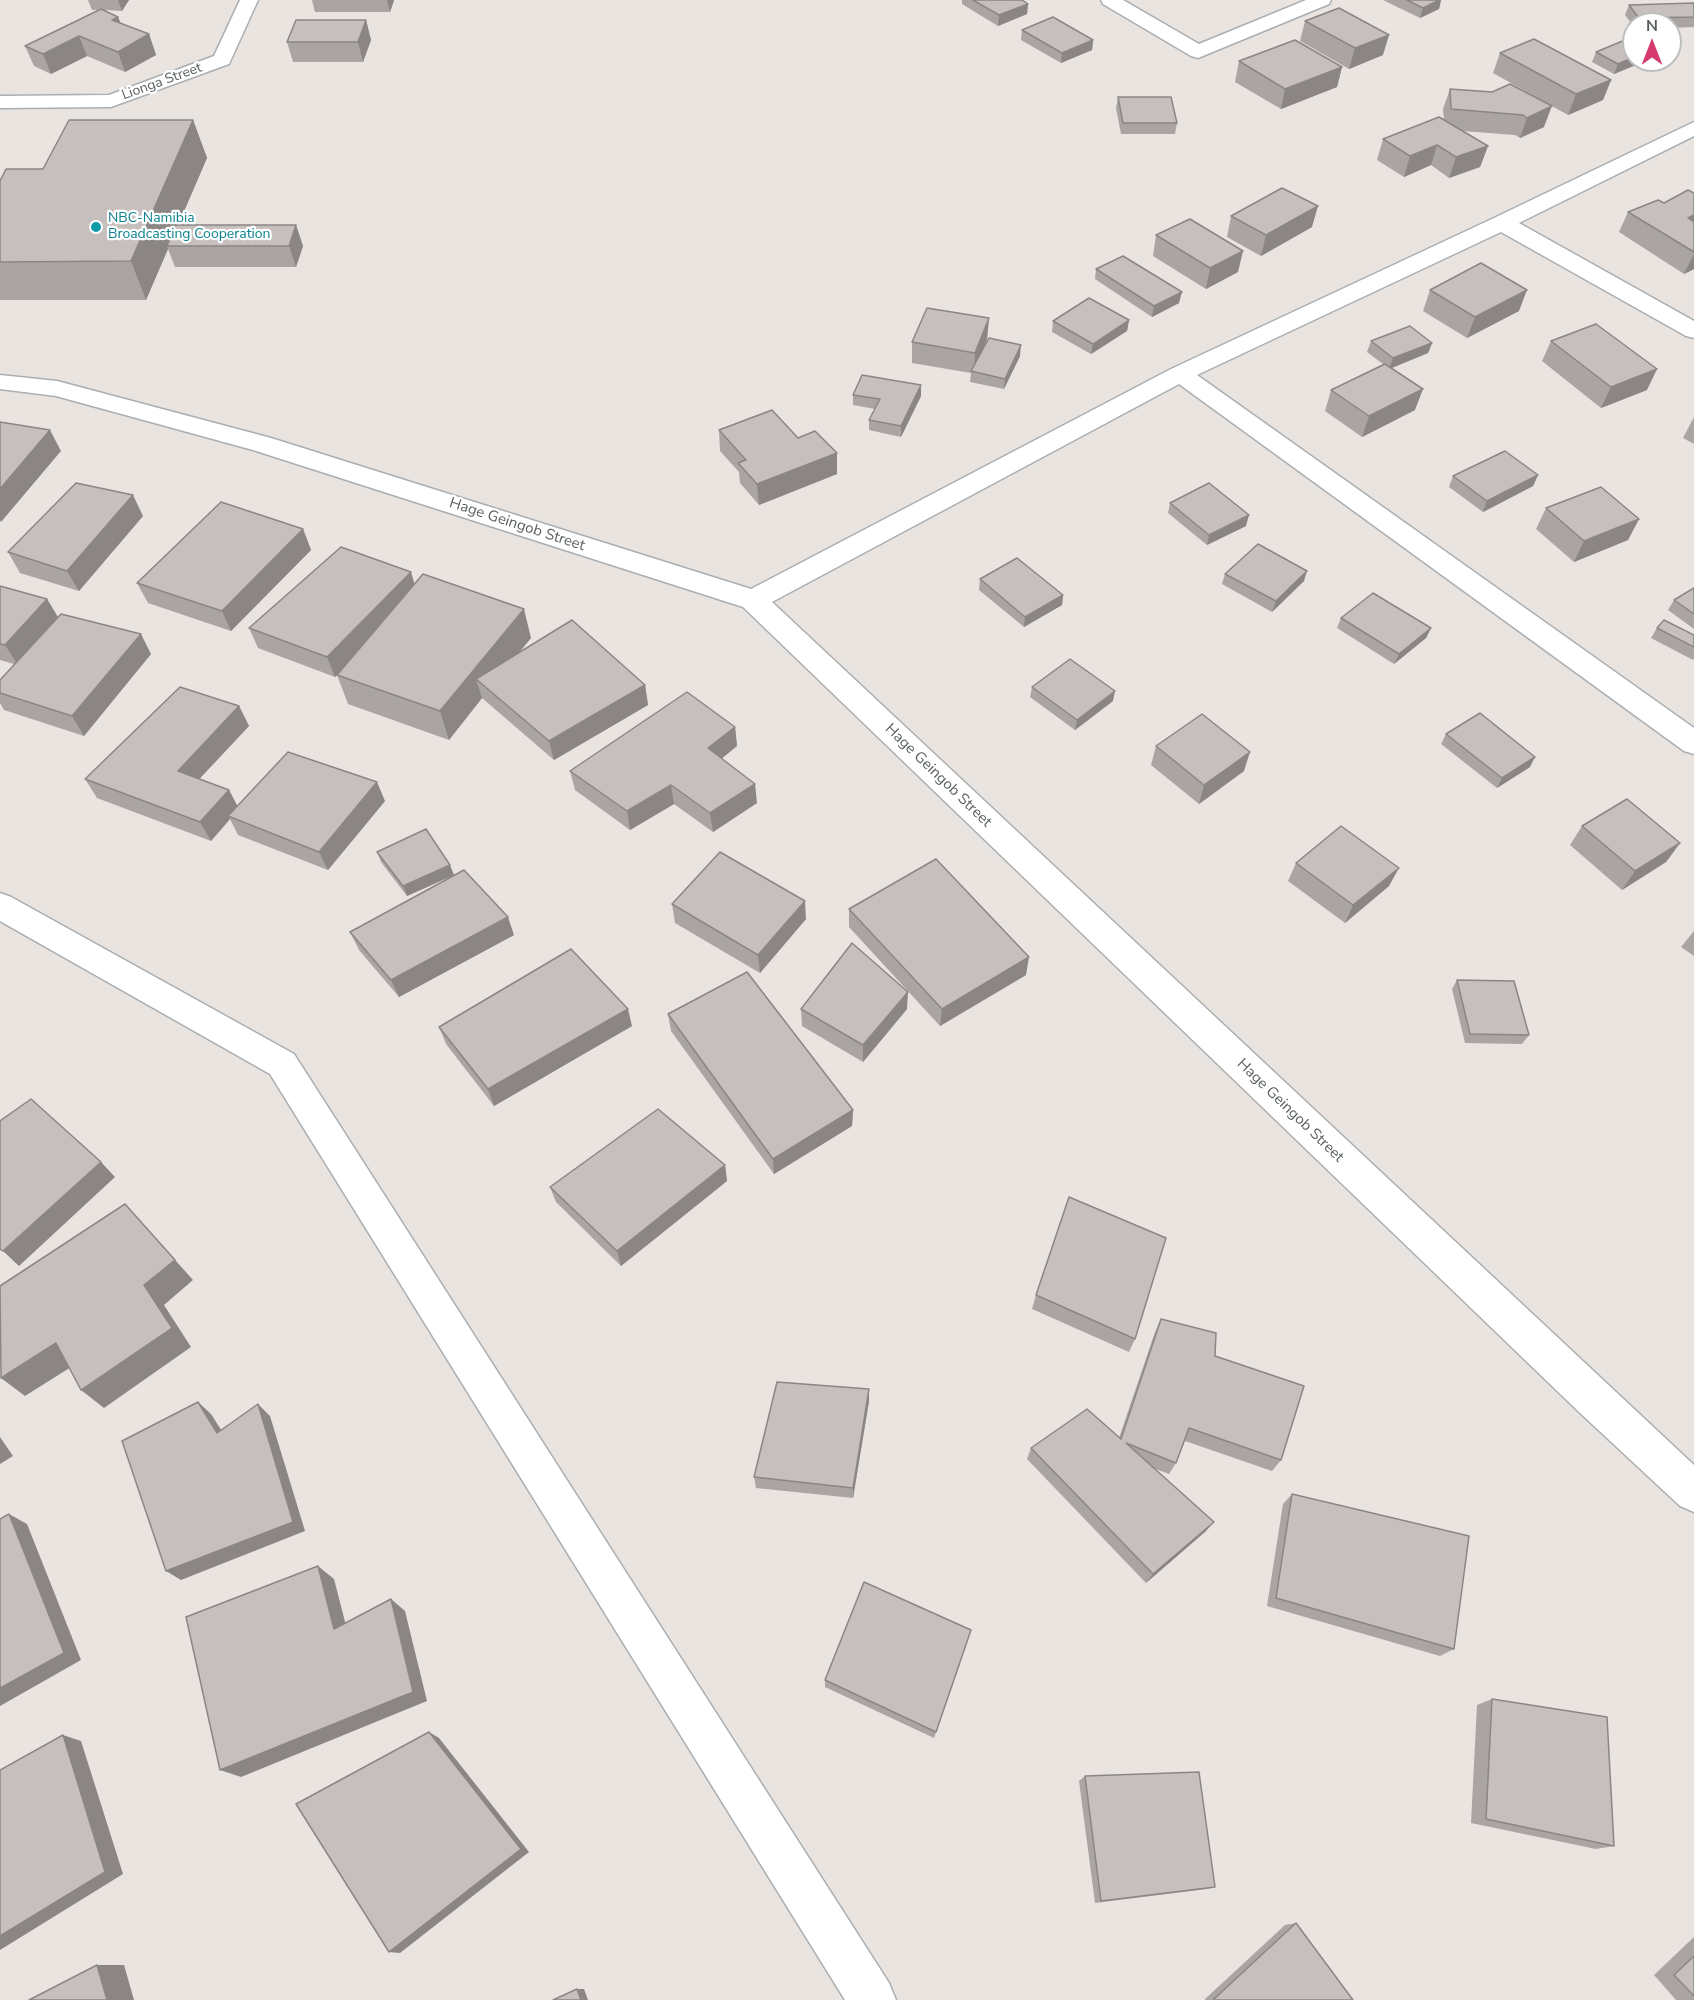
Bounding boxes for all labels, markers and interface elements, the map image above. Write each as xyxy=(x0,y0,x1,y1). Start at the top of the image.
north arrow xyxy=(1622,12,1682,72)
text: N xyxy=(1646,15,1658,37)
street label: Lionga Street xyxy=(120,60,204,104)
place label: NBC-Namibia Broadcasting Cooperation xyxy=(108,211,271,244)
marker: NBC-Namibia Broadcasting Cooperation xyxy=(89,220,103,234)
street label: Hage Geingob Street xyxy=(447,495,587,555)
street label: Hage Geingob Street xyxy=(881,720,995,832)
street label: Hage Geingob Street xyxy=(1233,1055,1347,1167)

